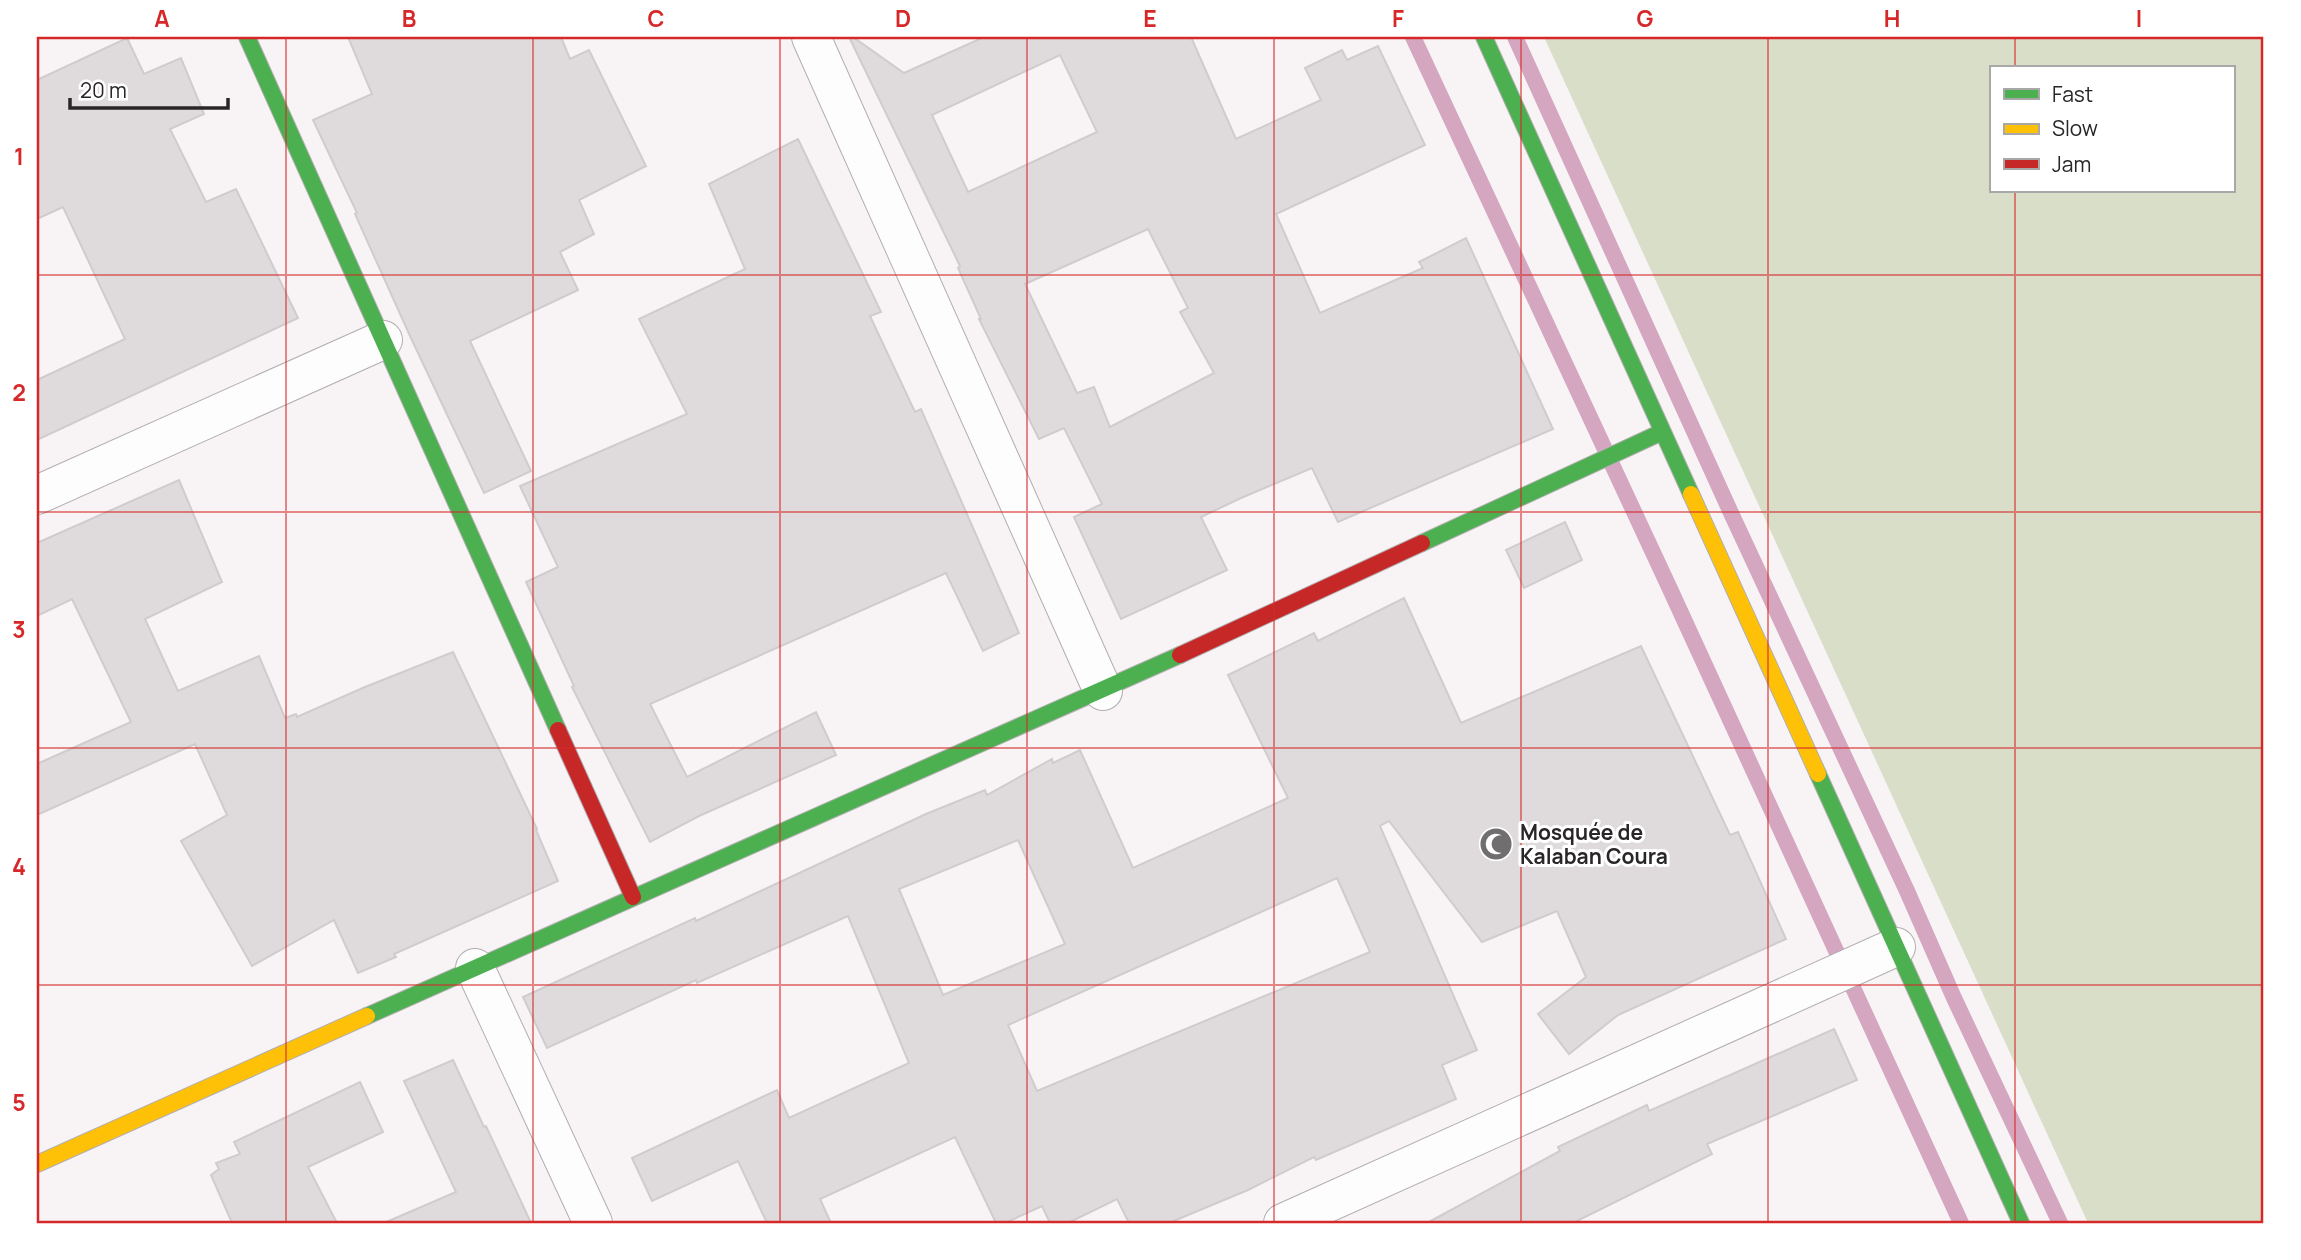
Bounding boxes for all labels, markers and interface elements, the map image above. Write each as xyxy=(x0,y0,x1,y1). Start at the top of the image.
text: A xyxy=(154,2,170,34)
text: B xyxy=(402,2,416,34)
text: C xyxy=(648,2,665,34)
text: D xyxy=(895,2,911,34)
text: E xyxy=(1143,2,1157,34)
text: F xyxy=(1392,2,1404,34)
text: G xyxy=(1637,2,1654,34)
text: H xyxy=(1884,2,1900,34)
text: I xyxy=(2136,2,2142,34)
scale bar xyxy=(70,66,228,110)
legend xyxy=(1990,66,2234,192)
text: 20 m xyxy=(80,76,127,104)
text: Fast xyxy=(2052,80,2093,108)
text: Slow xyxy=(2052,114,2098,142)
text: 1 xyxy=(14,140,24,172)
text: Jam xyxy=(2052,150,2091,178)
text: 2 xyxy=(12,376,26,408)
text: 3 xyxy=(12,613,26,645)
place label: Mosquée de Kalaban Coura xyxy=(1520,818,1668,870)
mosque icon: Mosquée de Kalaban Coura xyxy=(1477,825,1515,863)
text: 4 xyxy=(12,850,26,882)
text: 5 xyxy=(12,1086,26,1118)

